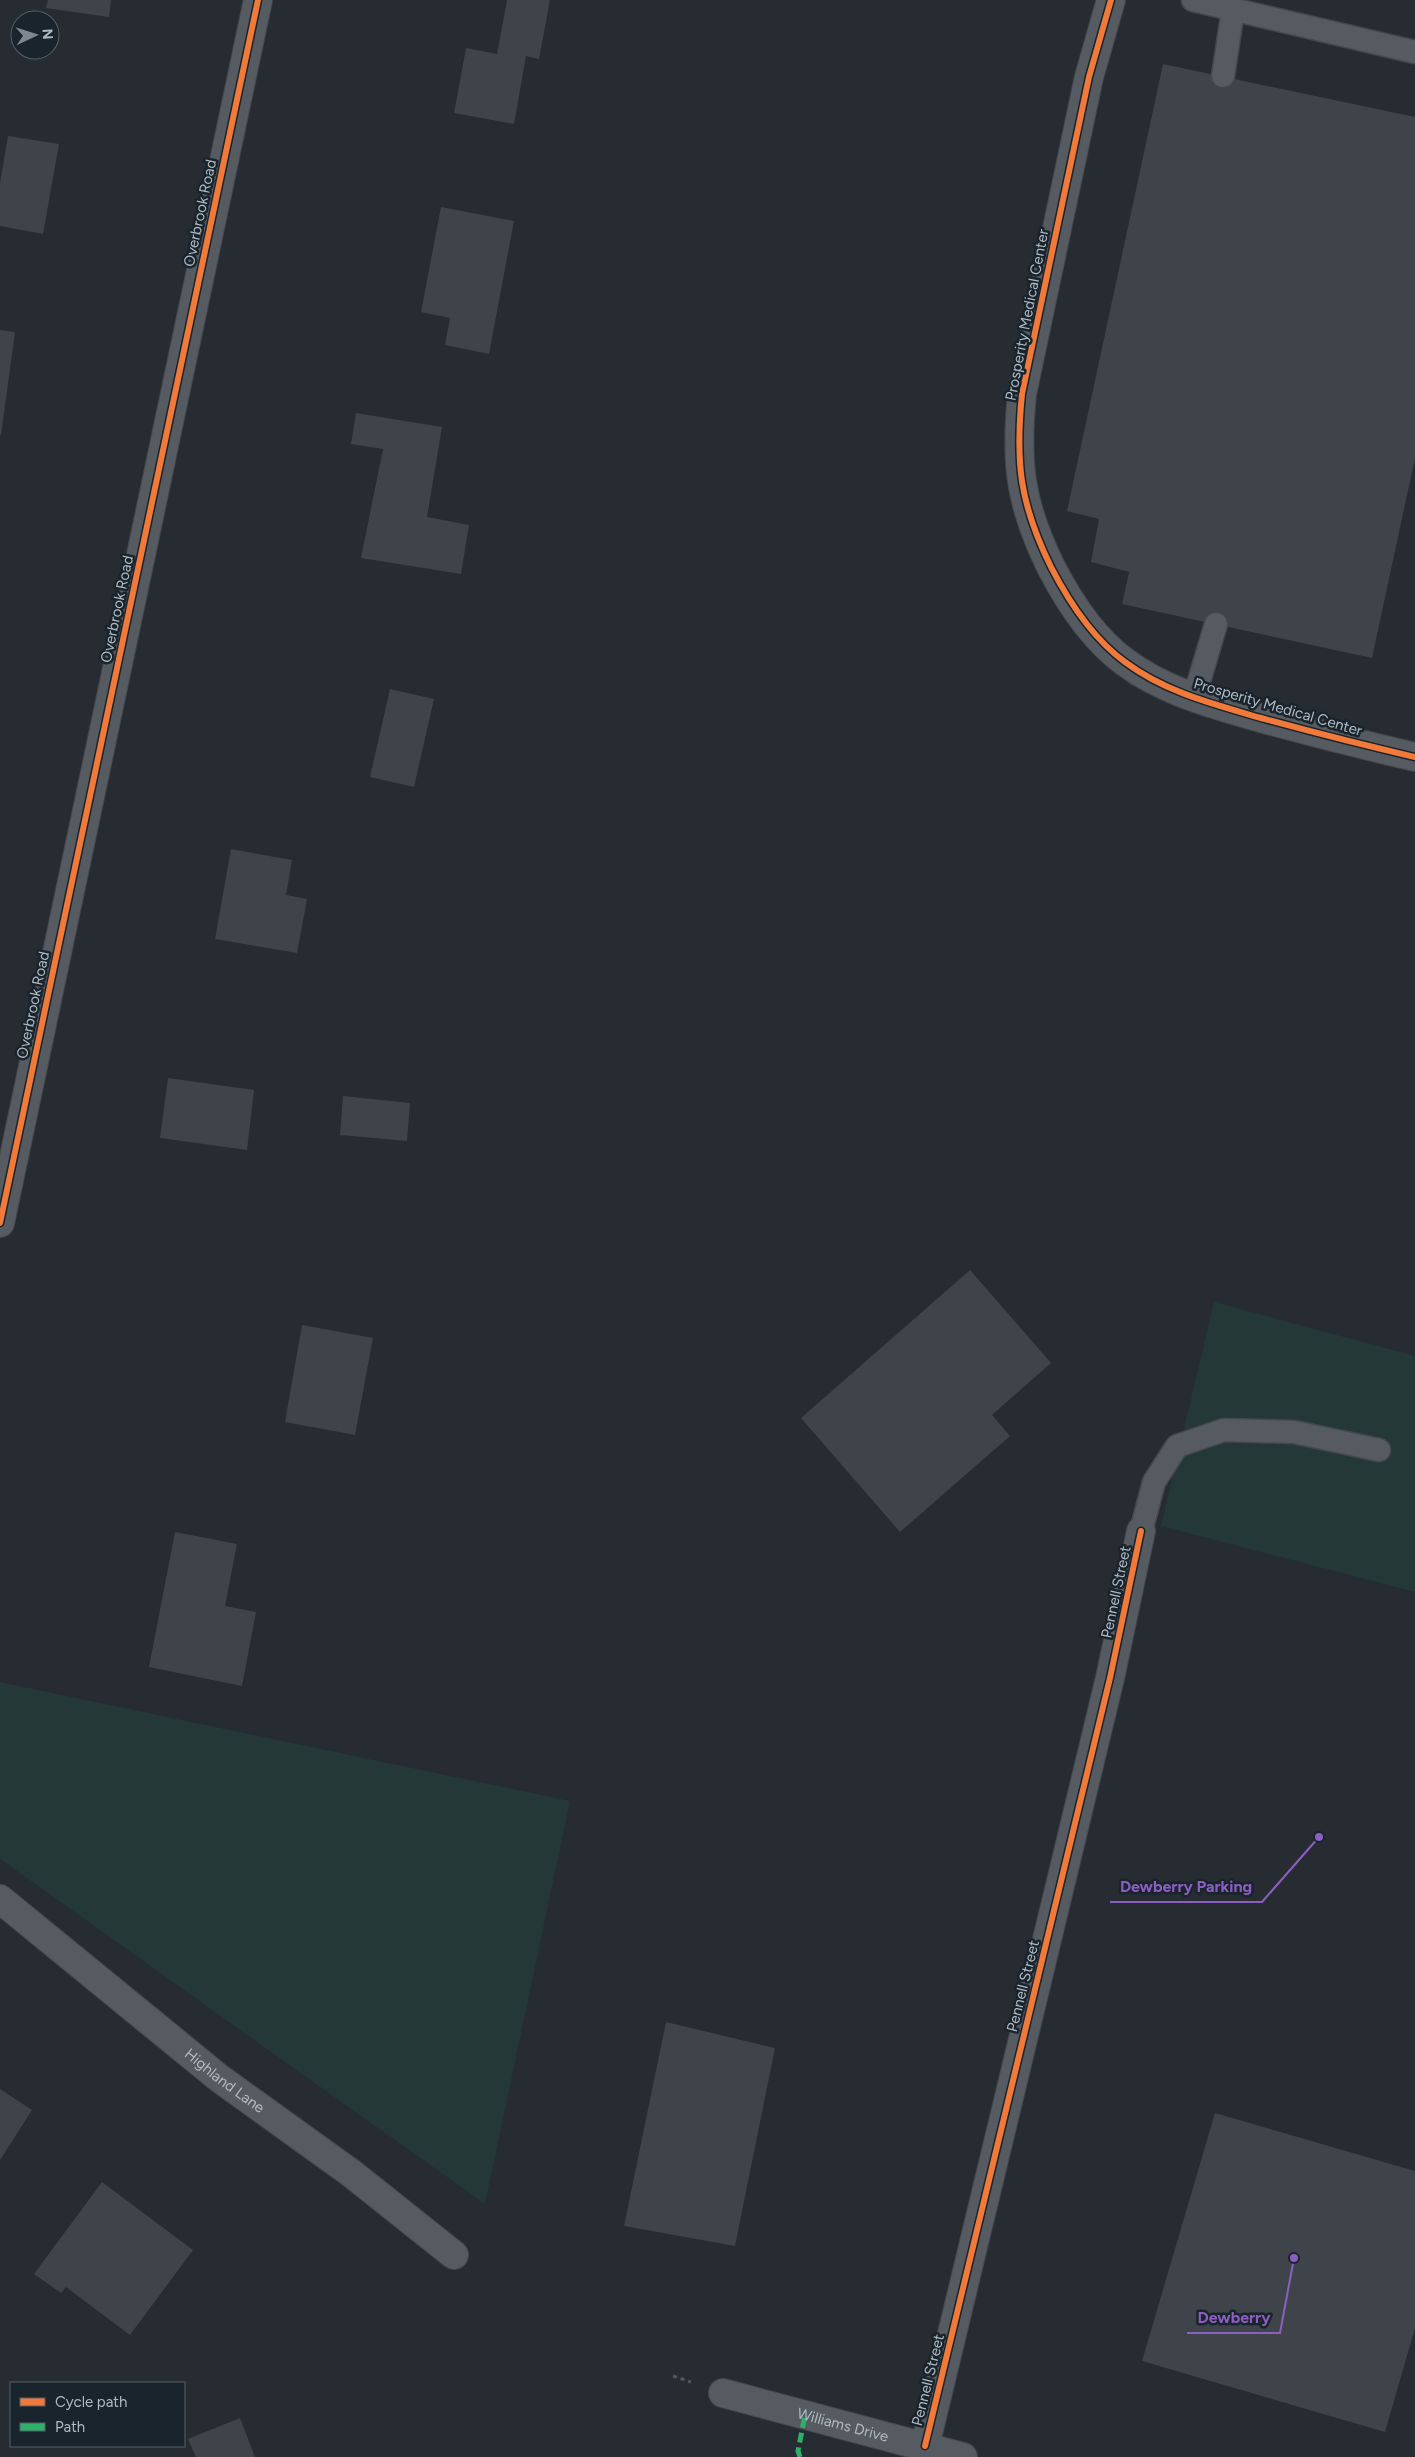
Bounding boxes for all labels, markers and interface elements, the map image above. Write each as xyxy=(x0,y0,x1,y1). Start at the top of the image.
north arrow xyxy=(10,10,60,60)
text: N xyxy=(39,28,56,40)
street label: Overbrook Road xyxy=(180,158,220,268)
street label: Prosperity Medical Center xyxy=(1002,228,1052,402)
street label: Overbrook Road xyxy=(97,554,137,664)
street label: Prosperity Medical Center xyxy=(1192,674,1364,740)
street label: Overbrook Road xyxy=(13,950,53,1060)
street label: Pennell Street xyxy=(1097,1544,1135,1640)
callout: Dewberry Parking xyxy=(1110,1871,1262,1902)
text: Dewberry Parking xyxy=(1120,1877,1252,1896)
street label: Pennell Street xyxy=(1003,1938,1043,2034)
street label: Highland Lane xyxy=(181,2045,268,2117)
callout: Dewberry xyxy=(1187,2302,1280,2333)
text: Dewberry xyxy=(1198,2308,1271,2327)
street label: Pennell Street xyxy=(908,2332,948,2428)
legend xyxy=(10,2382,185,2447)
text: Cycle path xyxy=(55,2393,127,2411)
street label: Williams Drive xyxy=(795,2404,890,2446)
text: Path xyxy=(55,2418,85,2436)

